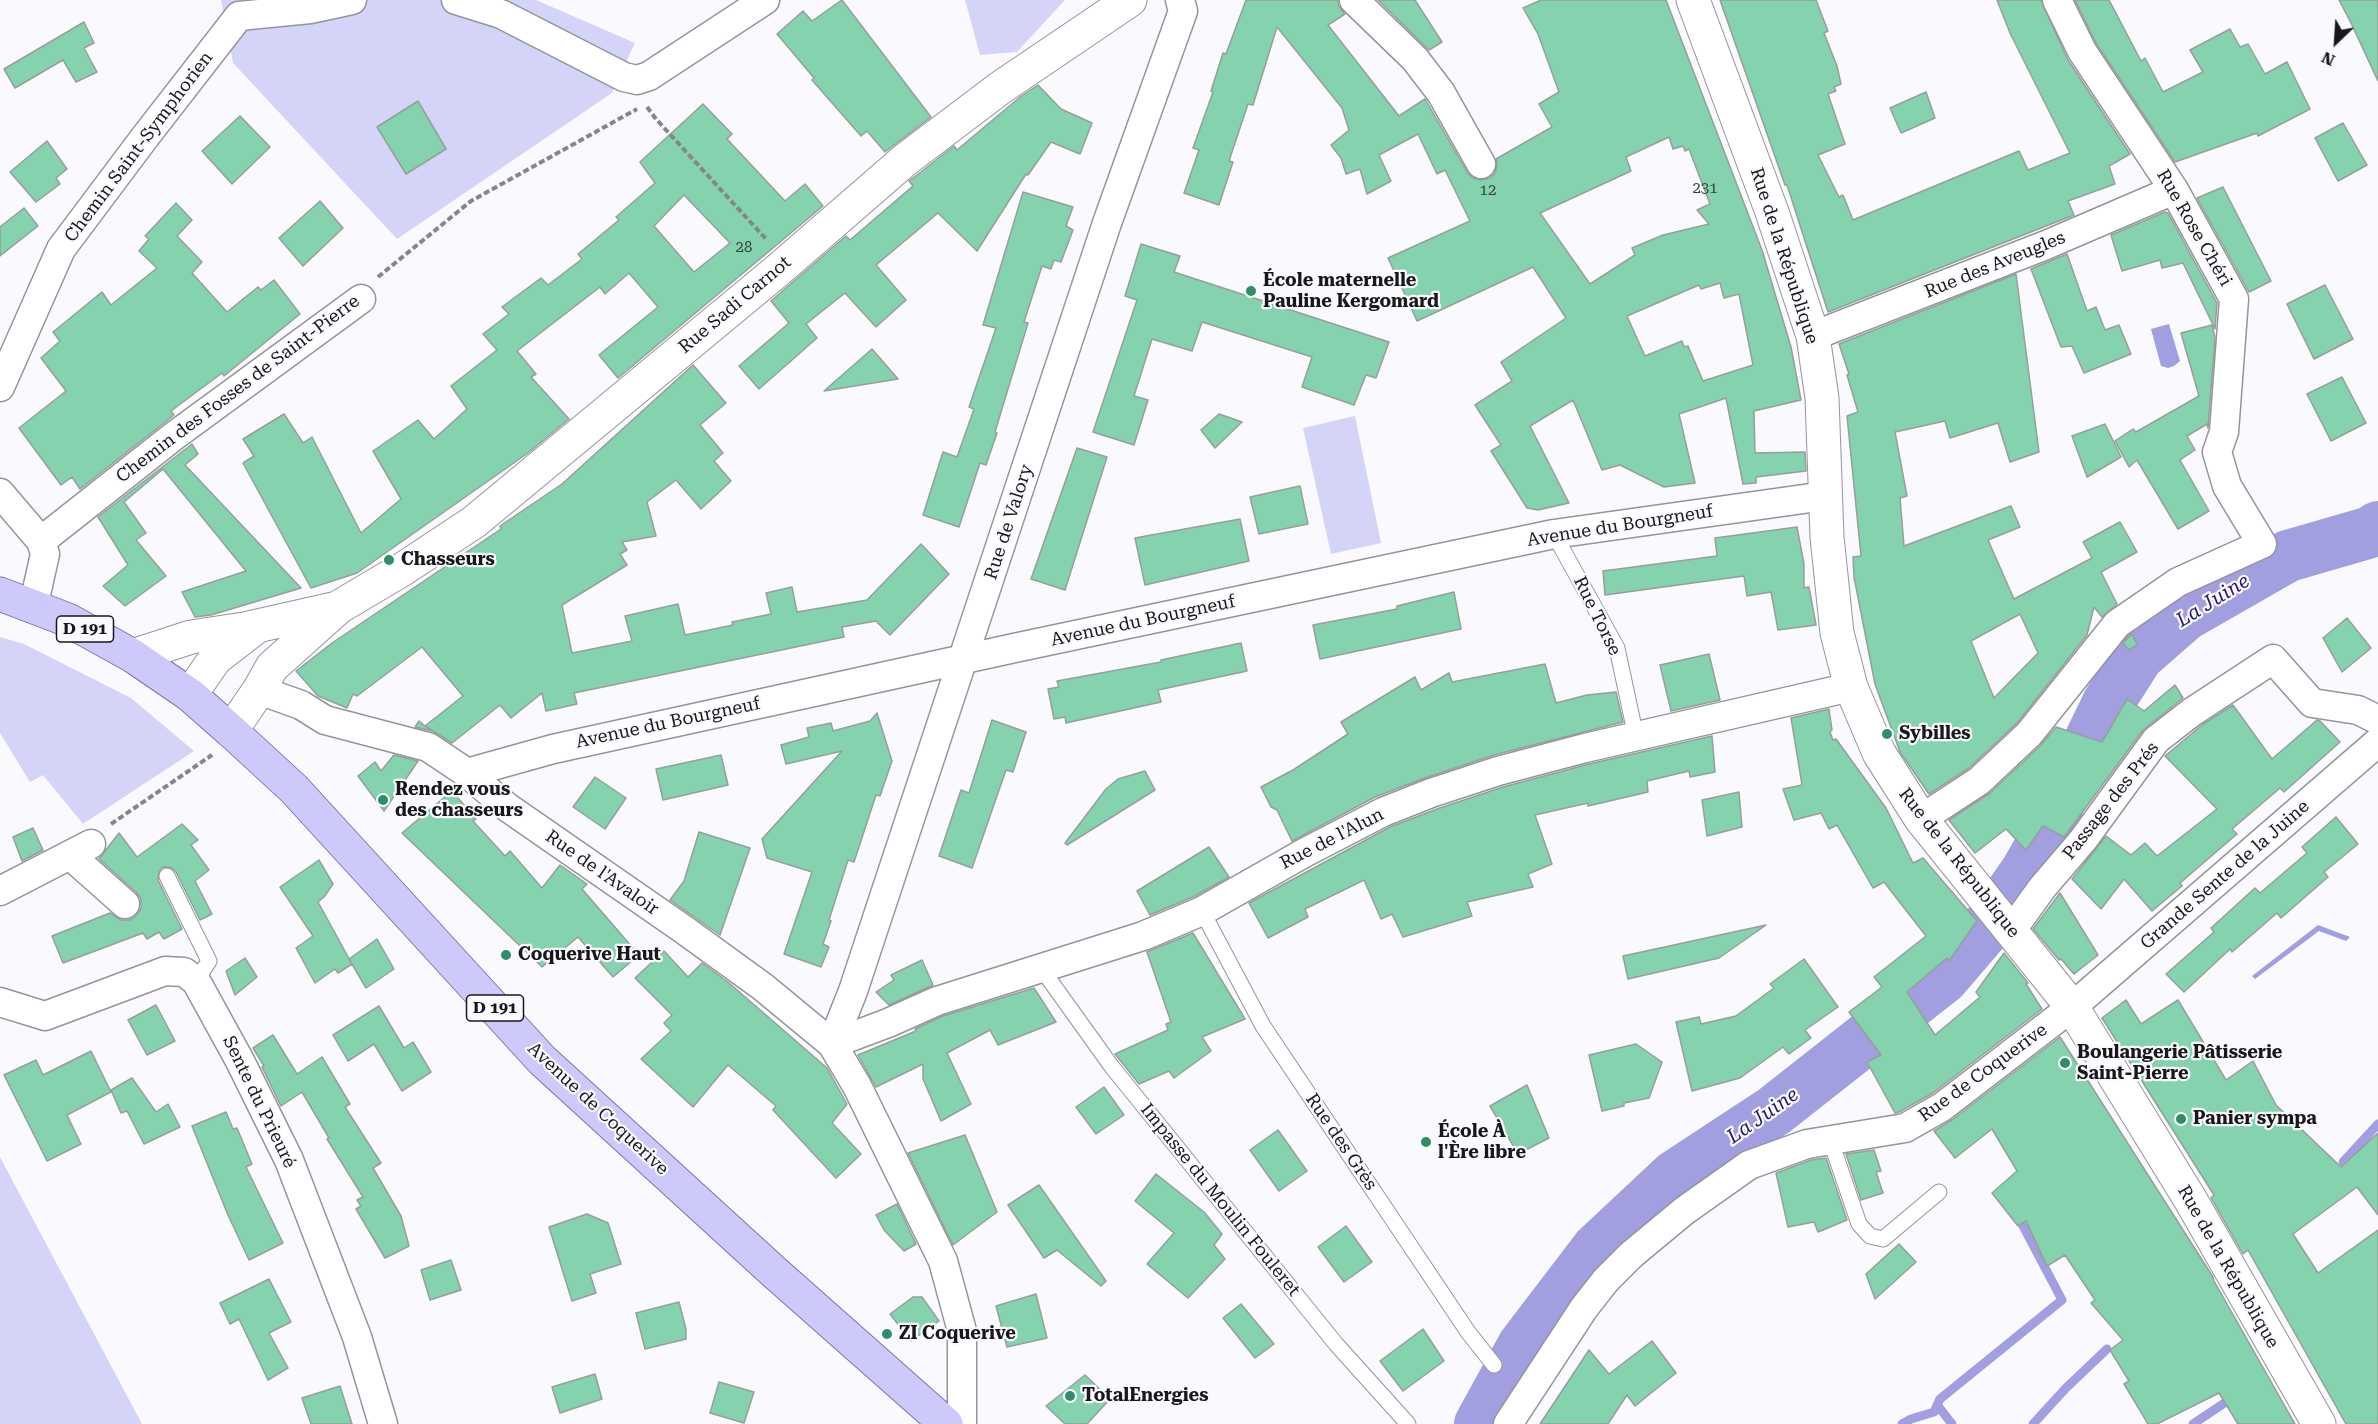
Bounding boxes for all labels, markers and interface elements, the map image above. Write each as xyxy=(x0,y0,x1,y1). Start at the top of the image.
north arrow xyxy=(2306,12,2366,72)
street label: Chemin Saint-Symphorien xyxy=(60,47,218,247)
text: N xyxy=(2319,48,2338,70)
street label: Rue de la République xyxy=(1745,165,1823,347)
street label: Rue Rose Chéri xyxy=(2152,166,2236,290)
house number: 231 xyxy=(1692,180,1718,198)
house number: 12 xyxy=(1480,182,1496,200)
street label: Rue des Aveugles xyxy=(1922,227,2068,303)
house number: 28 xyxy=(736,239,752,257)
street label: Rue Sadi Carnot xyxy=(674,252,796,358)
place label: École maternelle Pauline Kergomard xyxy=(1263,270,1439,312)
marker: École maternelle Pauline Kergomard xyxy=(1244,284,1258,298)
street label: Chemin des Fosses de Saint-Pierre xyxy=(112,290,364,488)
street label: Rue de Valory xyxy=(980,462,1038,582)
street label: Avenue du Bourgneuf xyxy=(1526,501,1714,551)
place label: Chasseurs xyxy=(401,549,495,571)
marker: Chasseurs xyxy=(382,553,396,567)
water label: La Juine xyxy=(2172,569,2254,633)
street label: Rue Torse xyxy=(1569,573,1625,659)
street label: Avenue du Bourgneuf xyxy=(1049,591,1237,651)
road number: D 191 xyxy=(56,616,113,642)
street label: Avenue du Bourgneuf xyxy=(574,693,762,753)
place label: Sybilles xyxy=(1899,723,1971,745)
marker: Sybilles xyxy=(1880,727,1894,741)
street label: Passage des Prés xyxy=(2058,738,2164,864)
place label: Rendez vous des chasseurs xyxy=(395,779,523,822)
street label: Rue de la République xyxy=(1894,784,2024,942)
marker: Rendez vous des chasseurs xyxy=(376,793,390,807)
street label: Grande Sente de la Juine xyxy=(2136,796,2314,954)
street label: Rue de l'Alun xyxy=(1277,804,1387,874)
street label: Rue de l'Avaloir xyxy=(541,826,663,920)
place label: Coquerive Haut xyxy=(518,944,661,966)
marker: Coquerive Haut xyxy=(499,948,513,962)
road number: D 191 xyxy=(466,995,524,1021)
street label: Rue de Coquerive xyxy=(1915,1019,2051,1127)
street label: Sente du Prieuré xyxy=(218,1032,300,1172)
street label: Avenue de Coquerive xyxy=(523,1038,673,1180)
place label: Boulangerie Pâtisserie Saint-Pierre xyxy=(2077,1042,2282,1084)
marker: Boulangerie Pâtisserie Saint-Pierre xyxy=(2058,1056,2072,1070)
water label: La Juine xyxy=(1723,1083,1803,1149)
street label: Rue des Grès xyxy=(1301,1089,1381,1195)
street label: Impasse du Moulin Fouleret xyxy=(1136,1099,1304,1301)
place label: Panier sympa xyxy=(2193,1108,2317,1130)
marker: Panier sympa xyxy=(2174,1112,2188,1126)
place label: École À l'Ère libre xyxy=(1438,1121,1526,1164)
marker: École À l'Ère libre xyxy=(1419,1135,1433,1149)
street label: Rue de la République xyxy=(2173,1182,2283,1352)
place label: ZI Coquerive xyxy=(899,1323,1016,1345)
marker: ZI Coquerive xyxy=(880,1327,894,1341)
place label: TotalEnergies xyxy=(1082,1385,1208,1407)
marker: TotalEnergies xyxy=(1063,1389,1077,1403)

